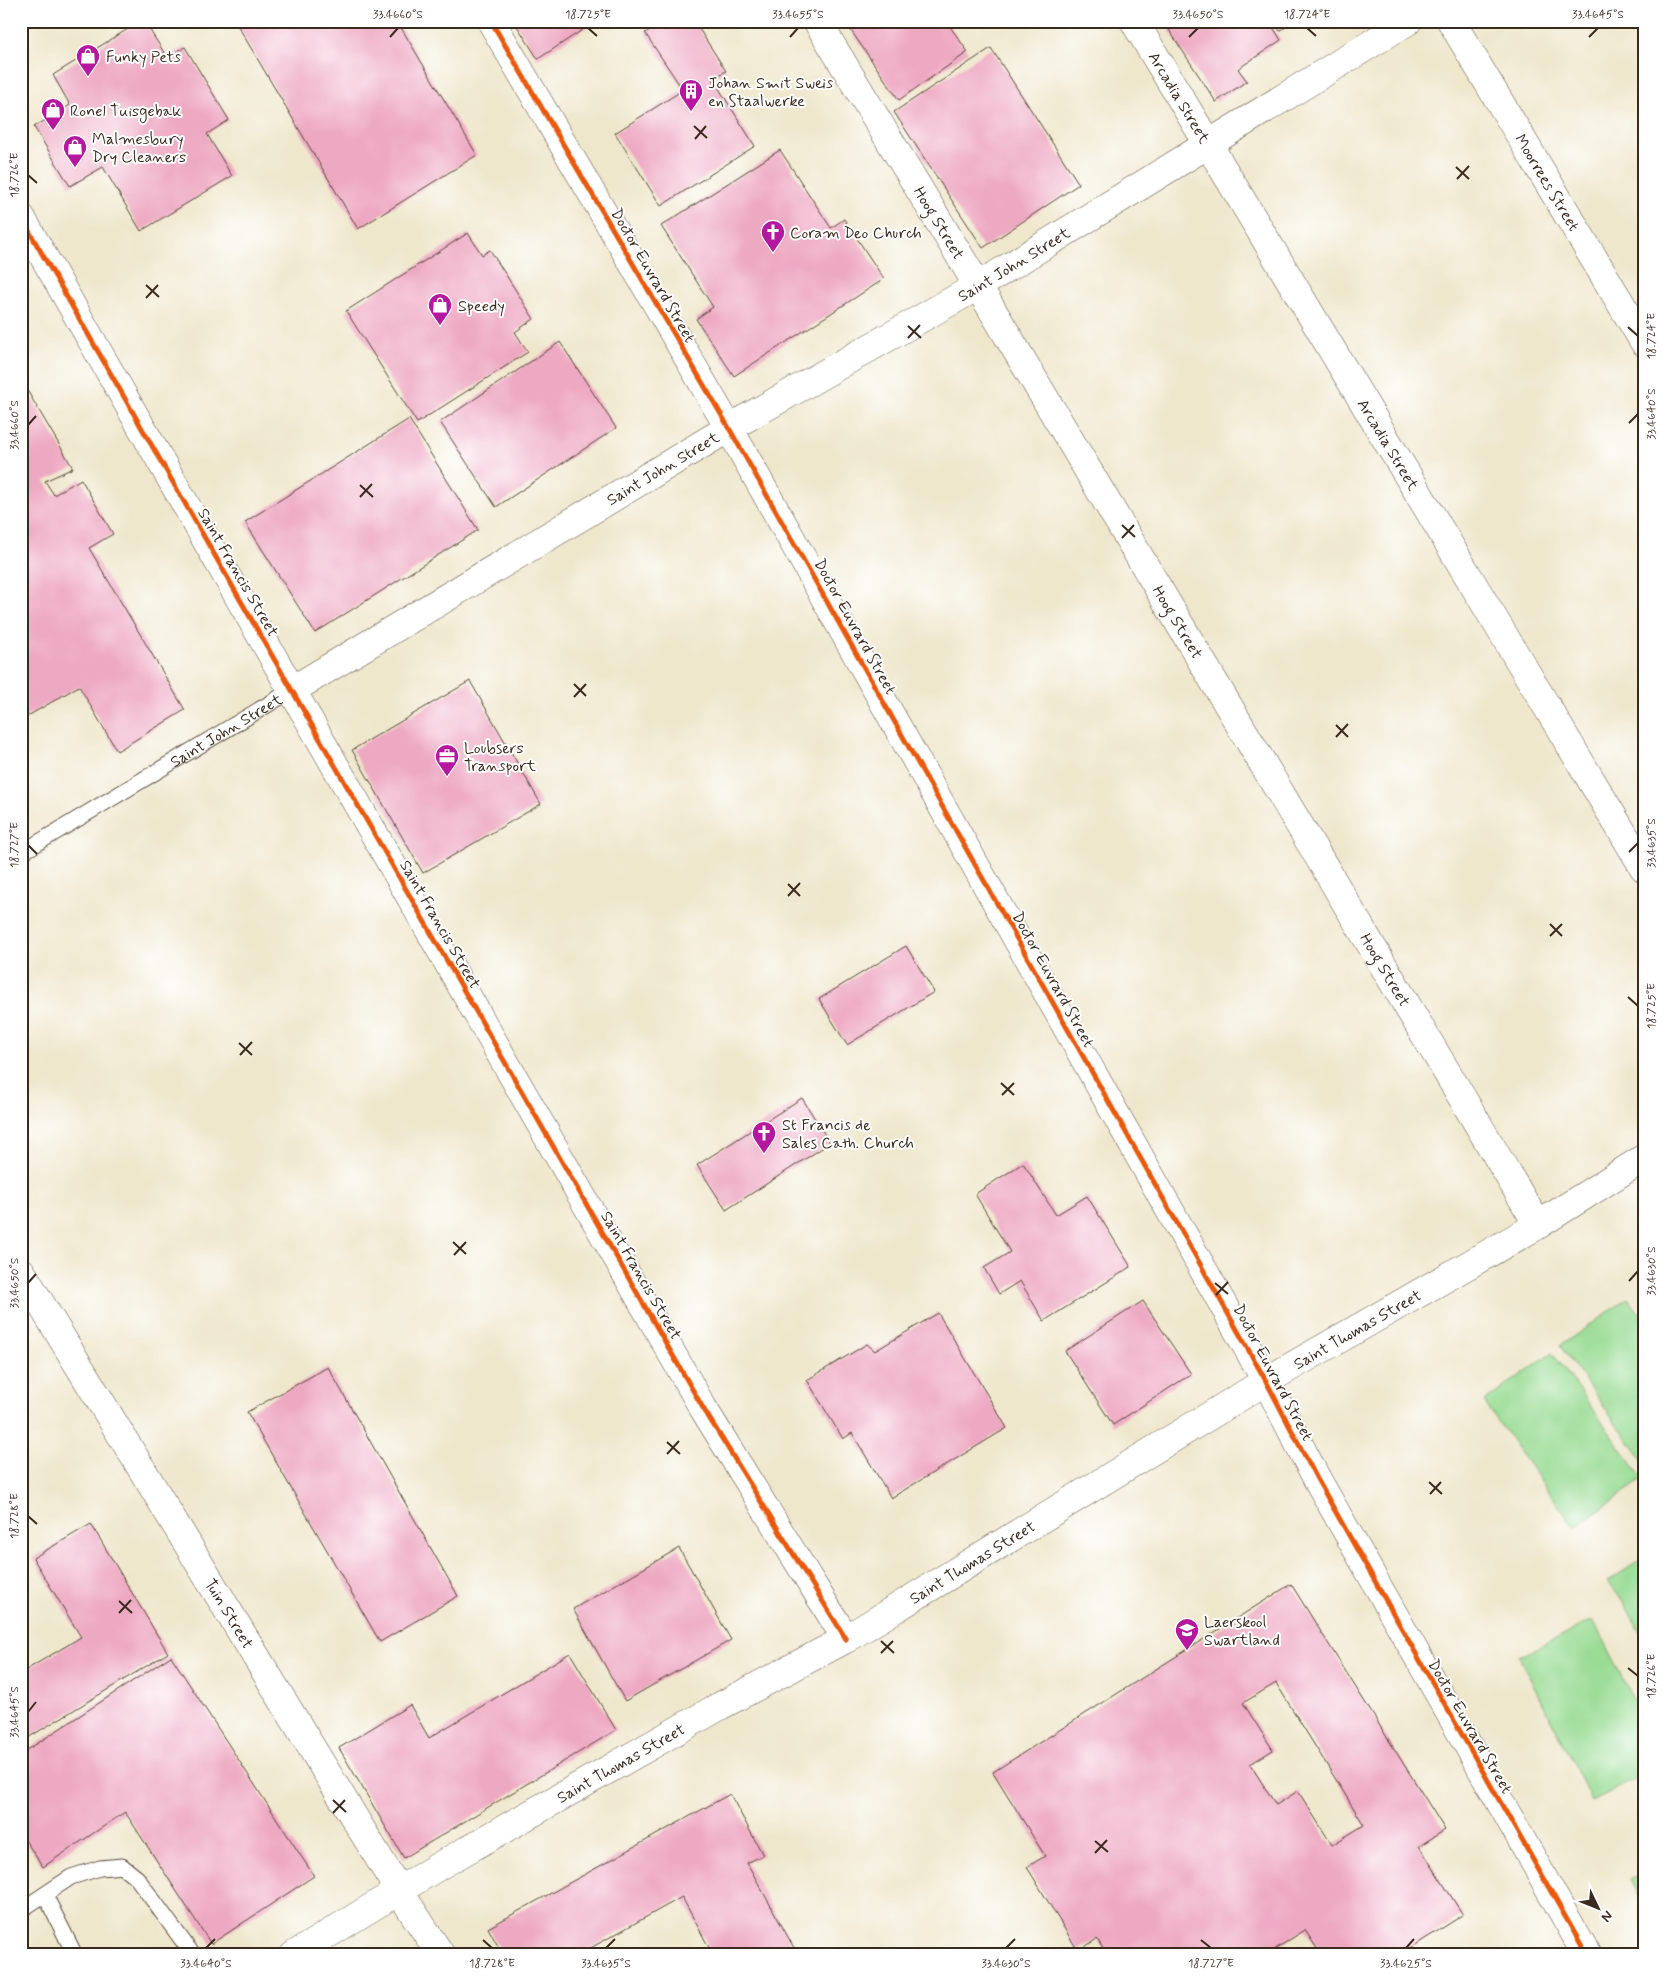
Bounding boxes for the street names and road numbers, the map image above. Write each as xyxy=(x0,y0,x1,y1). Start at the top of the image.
street label: Arcadia Street xyxy=(1143,48,1215,148)
street label: Moorrees Street xyxy=(1509,130,1584,235)
street label: Hoog Street xyxy=(908,183,969,264)
street label: Doctor Euvrard Street xyxy=(606,205,700,347)
street label: Saint John Street xyxy=(954,223,1075,307)
street label: Arcadia Street xyxy=(1352,395,1424,495)
street label: Saint John Street xyxy=(603,427,724,511)
street label: Saint Francis Street xyxy=(192,505,283,641)
street label: Doctor Euvrard Street xyxy=(809,555,901,698)
street label: Hoog Street xyxy=(1147,582,1207,663)
street label: Saint John Street xyxy=(166,689,287,773)
street label: Saint Francis Street xyxy=(394,857,485,993)
street label: Doctor Euvrard Street xyxy=(1007,908,1099,1051)
street label: Hoog Street xyxy=(1354,930,1415,1011)
street label: Saint Francis Street xyxy=(595,1208,686,1344)
street label: Saint Thomas Street xyxy=(1290,1285,1426,1375)
street label: Doctor Euvrard Street xyxy=(1228,1301,1318,1445)
street label: Saint Thomas Street xyxy=(906,1516,1040,1610)
street label: Tuin Street xyxy=(199,1575,258,1653)
street label: Doctor Euvrard Street xyxy=(1423,1656,1517,1798)
street label: Saint Thomas Street xyxy=(553,1719,689,1809)

